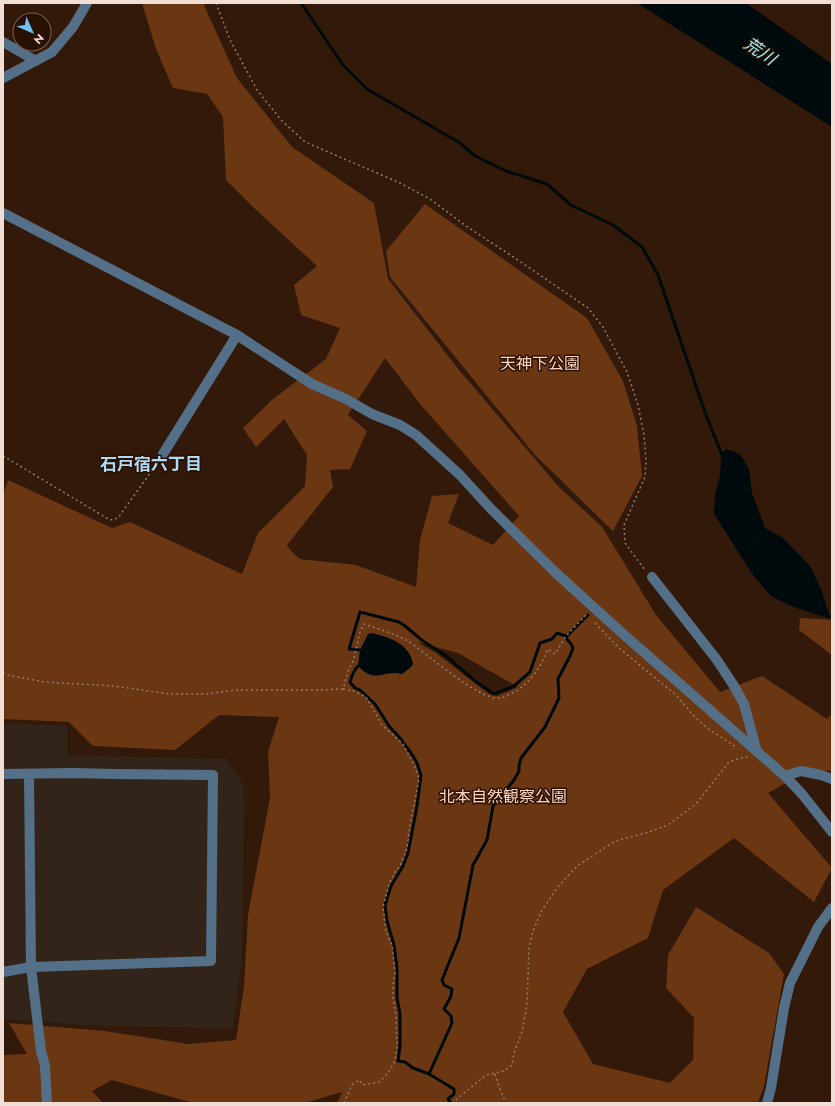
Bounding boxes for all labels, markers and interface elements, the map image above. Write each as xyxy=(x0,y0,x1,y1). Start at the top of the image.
north arrow xyxy=(12,12,52,52)
text: N xyxy=(30,30,48,48)
water label: 荒川 xyxy=(739,32,782,72)
park label: 天神下公園 xyxy=(500,352,580,375)
district label: 石戸宿六丁目 xyxy=(100,452,202,476)
park label: 北本自然観察公園 xyxy=(439,785,567,808)

